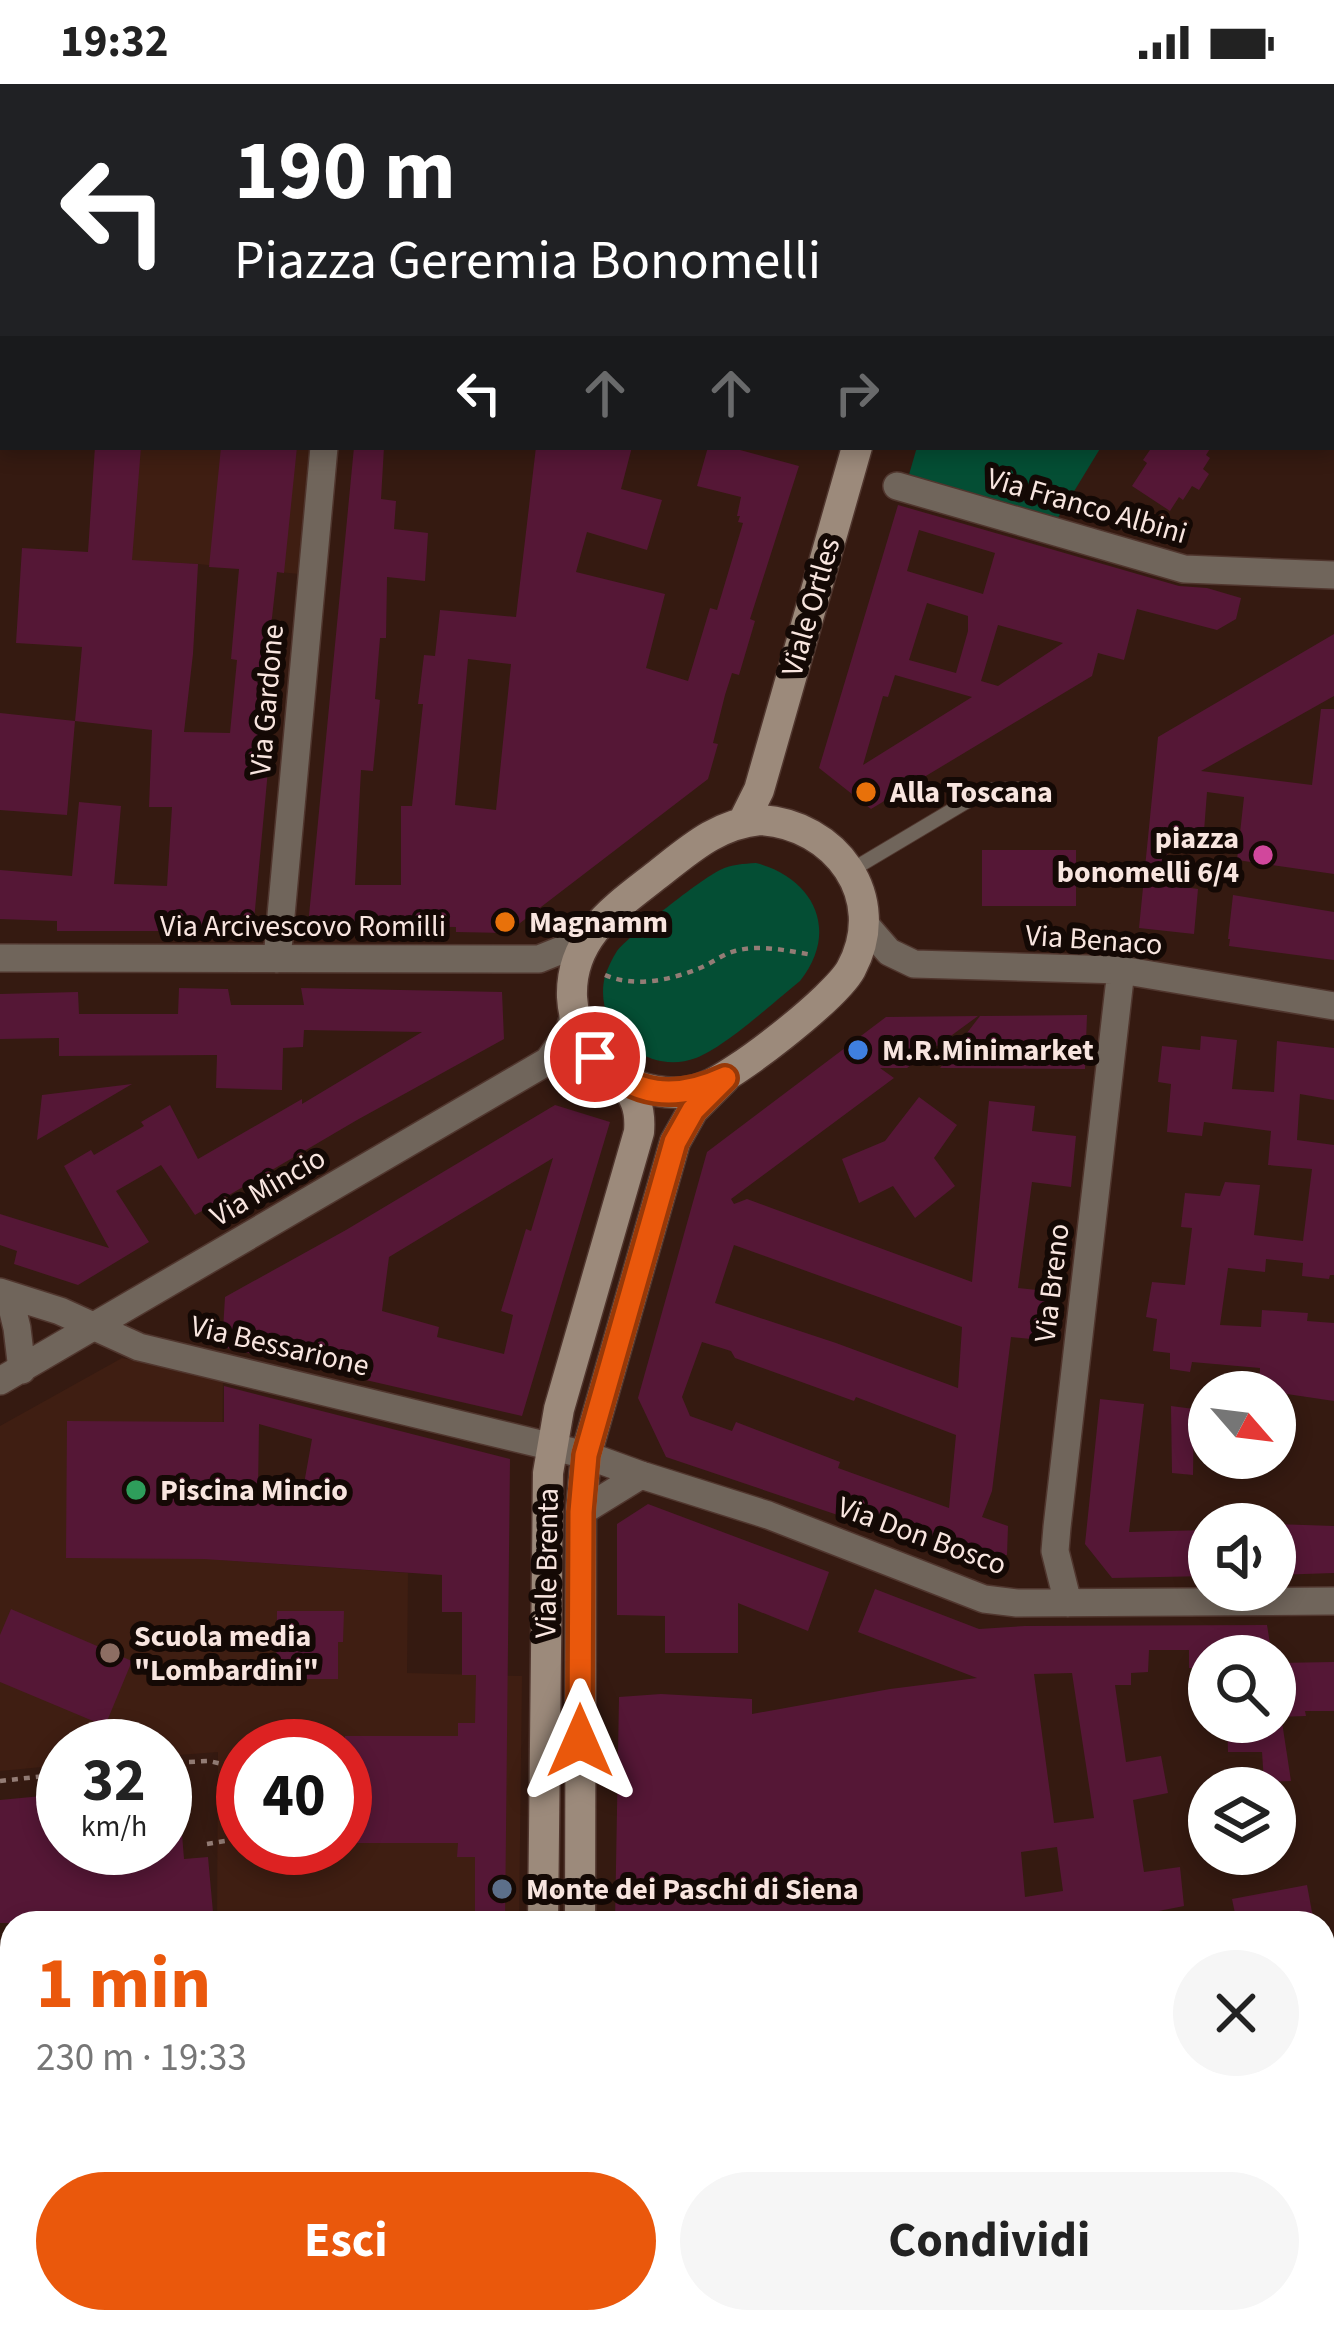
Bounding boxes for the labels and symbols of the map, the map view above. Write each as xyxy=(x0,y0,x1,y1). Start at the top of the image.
street label: Via Franco Albini xyxy=(982,457,1192,555)
street label: Viale Ortles xyxy=(771,533,851,681)
street label: Via Gardone xyxy=(239,622,295,778)
place label: Alla Toscana xyxy=(889,771,1053,814)
marker: Alla Toscana xyxy=(853,779,879,805)
place label: piazza bonomelli 6/4 xyxy=(1057,817,1239,894)
marker: piazza bonomelli 6/4 xyxy=(1250,842,1276,868)
place label: Magnamm xyxy=(529,901,668,944)
street label: Via Arcivescovo Romilli xyxy=(160,905,446,948)
marker: Magnamm xyxy=(492,909,518,935)
street label: Via Benaco xyxy=(1024,914,1164,966)
pin xyxy=(544,1006,646,1108)
place label: M.R.Minimarket xyxy=(882,1029,1094,1072)
marker: M.R.Minimarket xyxy=(845,1037,871,1063)
street label: Via Mincio xyxy=(202,1137,334,1237)
street label: Via Breno xyxy=(1023,1221,1081,1345)
street label: Via Bessarione xyxy=(186,1305,374,1387)
north arrow xyxy=(1188,1371,1296,1479)
place label: Piscina Mincio xyxy=(160,1469,348,1512)
marker: Piscina Mincio xyxy=(123,1477,149,1503)
street label: Via Don Bosco xyxy=(832,1486,1012,1586)
street label: Viale Brenta xyxy=(524,1488,570,1638)
place label: Scuola media "Lombardini" xyxy=(134,1615,319,1692)
marker: Scuola media "Lombardini" xyxy=(97,1640,123,1666)
position arrow xyxy=(517,1678,643,1804)
speed limit sign: 40 xyxy=(216,1719,372,1875)
place label: Monte dei Paschi di Siena xyxy=(526,1868,859,1911)
marker: Monte dei Paschi di Siena xyxy=(489,1876,515,1902)

